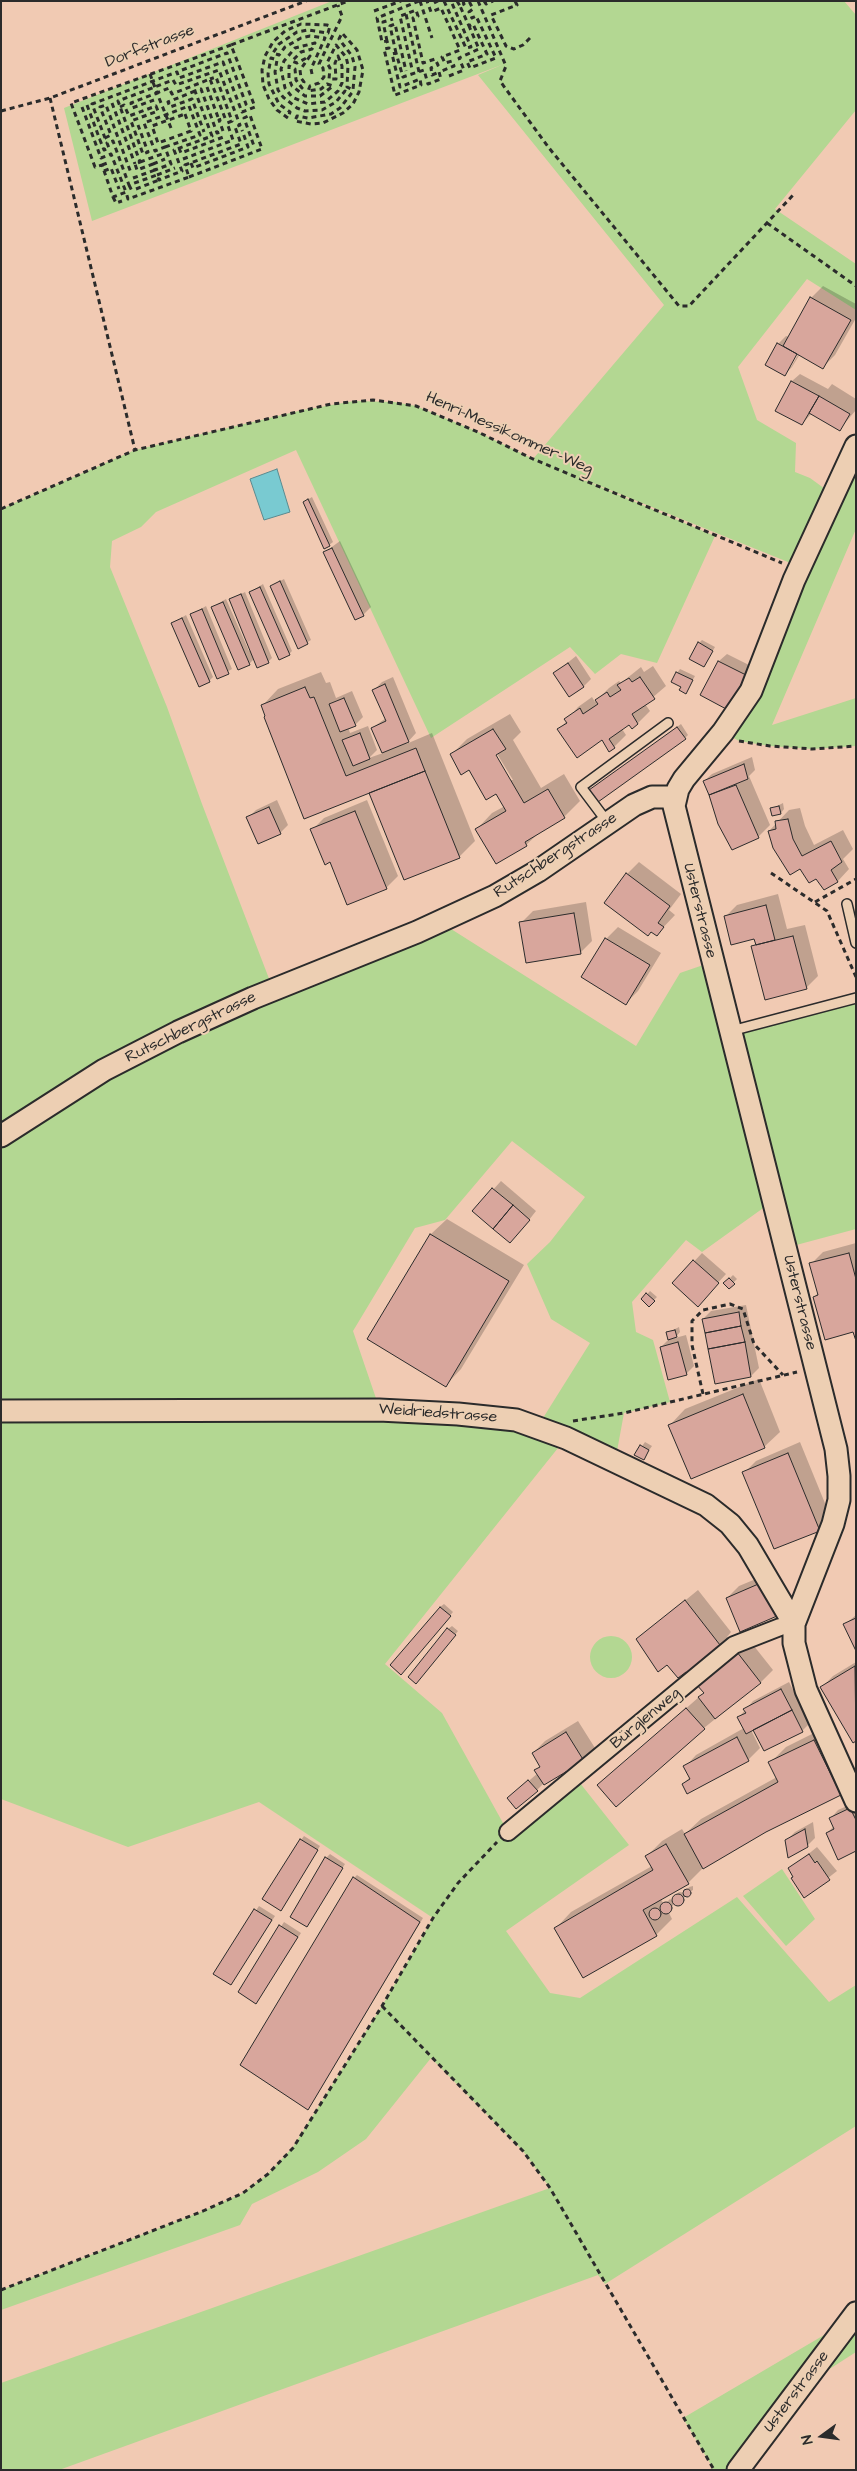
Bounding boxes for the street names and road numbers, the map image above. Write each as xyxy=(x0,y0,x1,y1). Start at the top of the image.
street label: Dorfstrasse xyxy=(103,21,197,73)
street label: Henri-Messikommer-Weg xyxy=(422,388,596,480)
street label: Rutschbergstrasse xyxy=(491,809,621,903)
street label: Usterstrasse xyxy=(678,862,720,960)
street label: Rutschbergstrasse xyxy=(123,988,259,1068)
street label: Usterstrasse xyxy=(778,1254,820,1352)
street label: Weidriedstrasse xyxy=(378,1400,498,1428)
street label: Bürglenweg xyxy=(607,1684,685,1754)
street label: Usterstrasse xyxy=(760,2347,834,2437)

